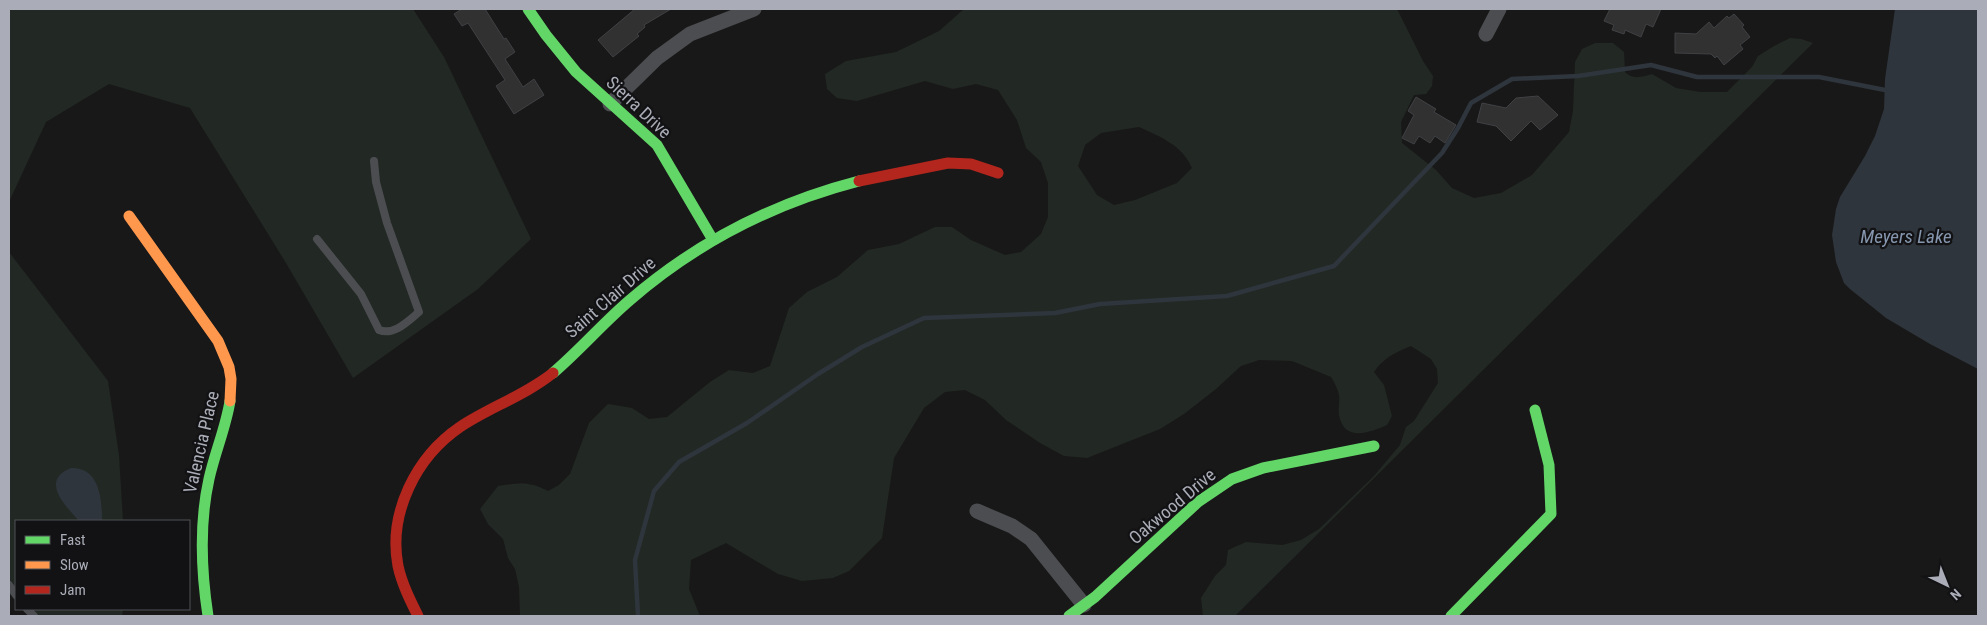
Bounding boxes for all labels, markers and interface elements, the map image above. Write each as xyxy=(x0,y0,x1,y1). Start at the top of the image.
street label: Sierra Drive xyxy=(602,72,676,142)
water label: Meyers Lake xyxy=(1860,225,1952,248)
street label: Saint Clair Drive xyxy=(561,252,659,342)
street label: Valencia Place xyxy=(179,389,223,495)
street label: Oakwood Drive xyxy=(1125,464,1219,548)
legend xyxy=(15,520,190,610)
text: Fast xyxy=(60,531,85,549)
text: Slow xyxy=(60,556,89,574)
north arrow xyxy=(1922,560,1972,610)
text: Jam xyxy=(60,581,86,599)
text: N xyxy=(1947,586,1964,603)

